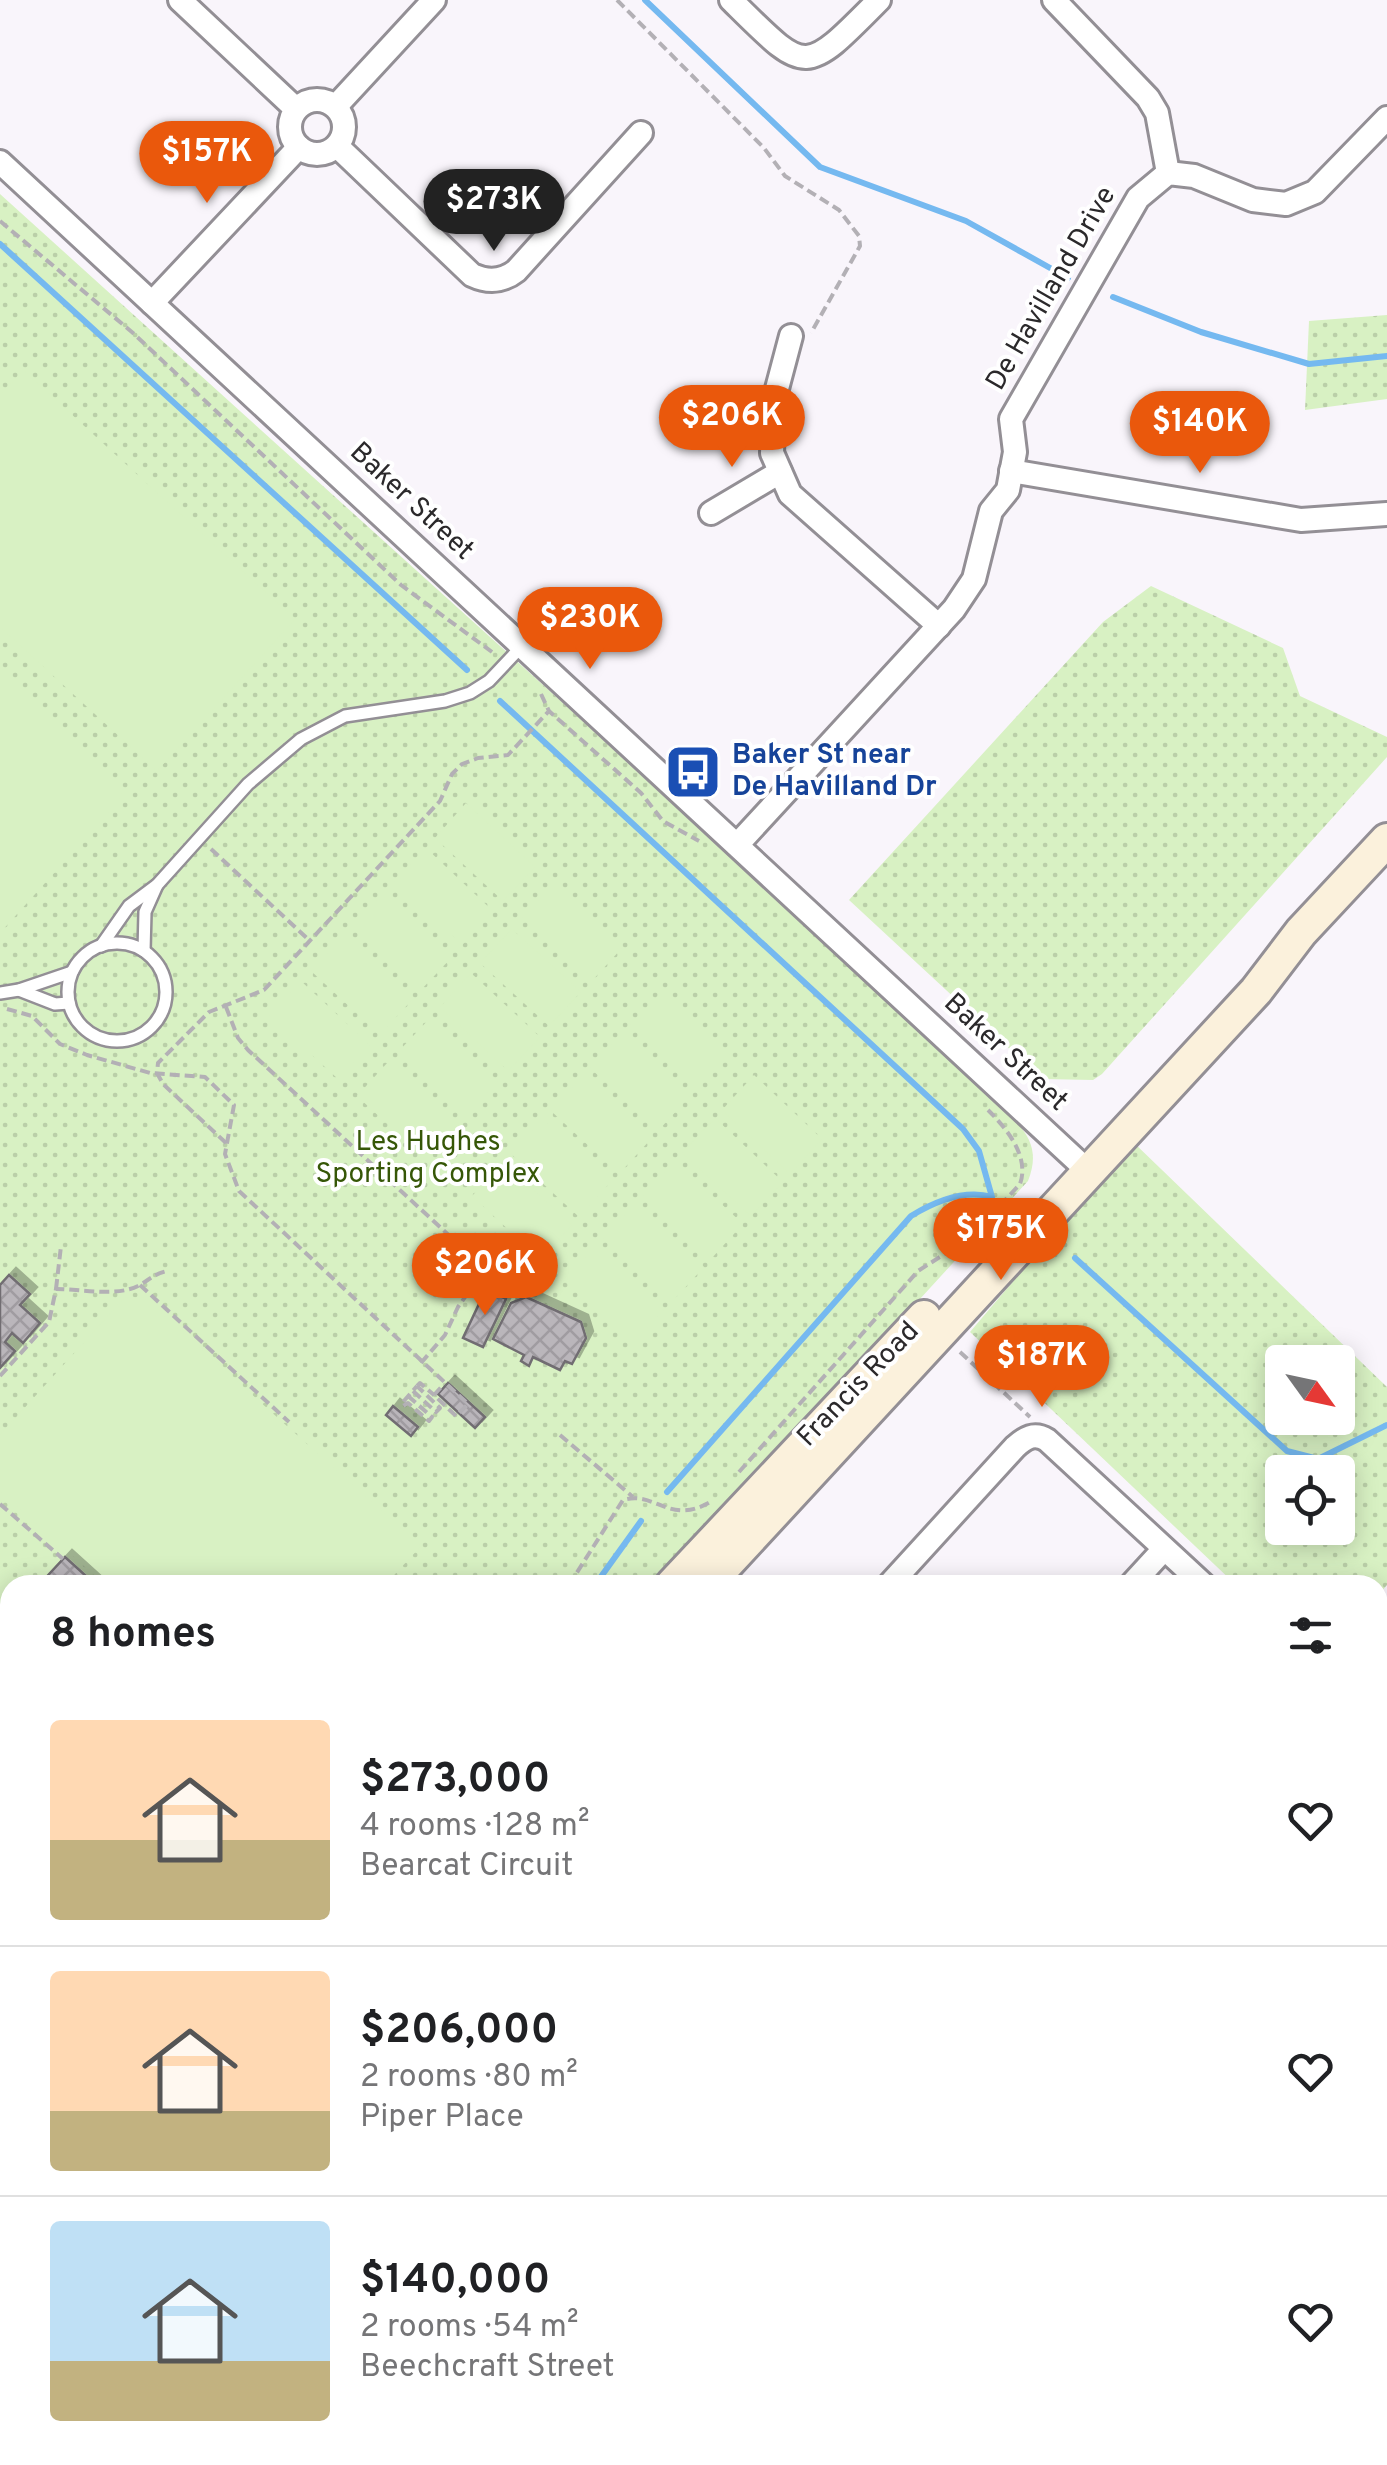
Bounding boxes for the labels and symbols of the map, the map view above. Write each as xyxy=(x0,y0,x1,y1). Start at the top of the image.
pin: $157K xyxy=(137,121,277,206)
pin: $273K xyxy=(424,169,564,254)
street label: De Havilland Drive xyxy=(979,180,1125,398)
pin: $206K xyxy=(662,385,802,470)
pin: $140K xyxy=(1130,391,1270,476)
street label: Baker Street xyxy=(341,435,481,569)
pin: $230K xyxy=(520,587,660,672)
place label: Baker St near De Havilland Dr xyxy=(732,738,937,806)
bus stop icon: Baker St near De Havilland Dr xyxy=(663,742,723,802)
street label: Baker Street xyxy=(935,986,1075,1120)
park label: Les Hughes Sporting Complex xyxy=(315,1125,541,1193)
pin: $175K xyxy=(931,1198,1071,1283)
pin: $206K xyxy=(415,1233,555,1318)
street label: Francis Road xyxy=(790,1315,928,1455)
pin: $187K xyxy=(972,1325,1112,1410)
north arrow xyxy=(1265,1345,1355,1435)

